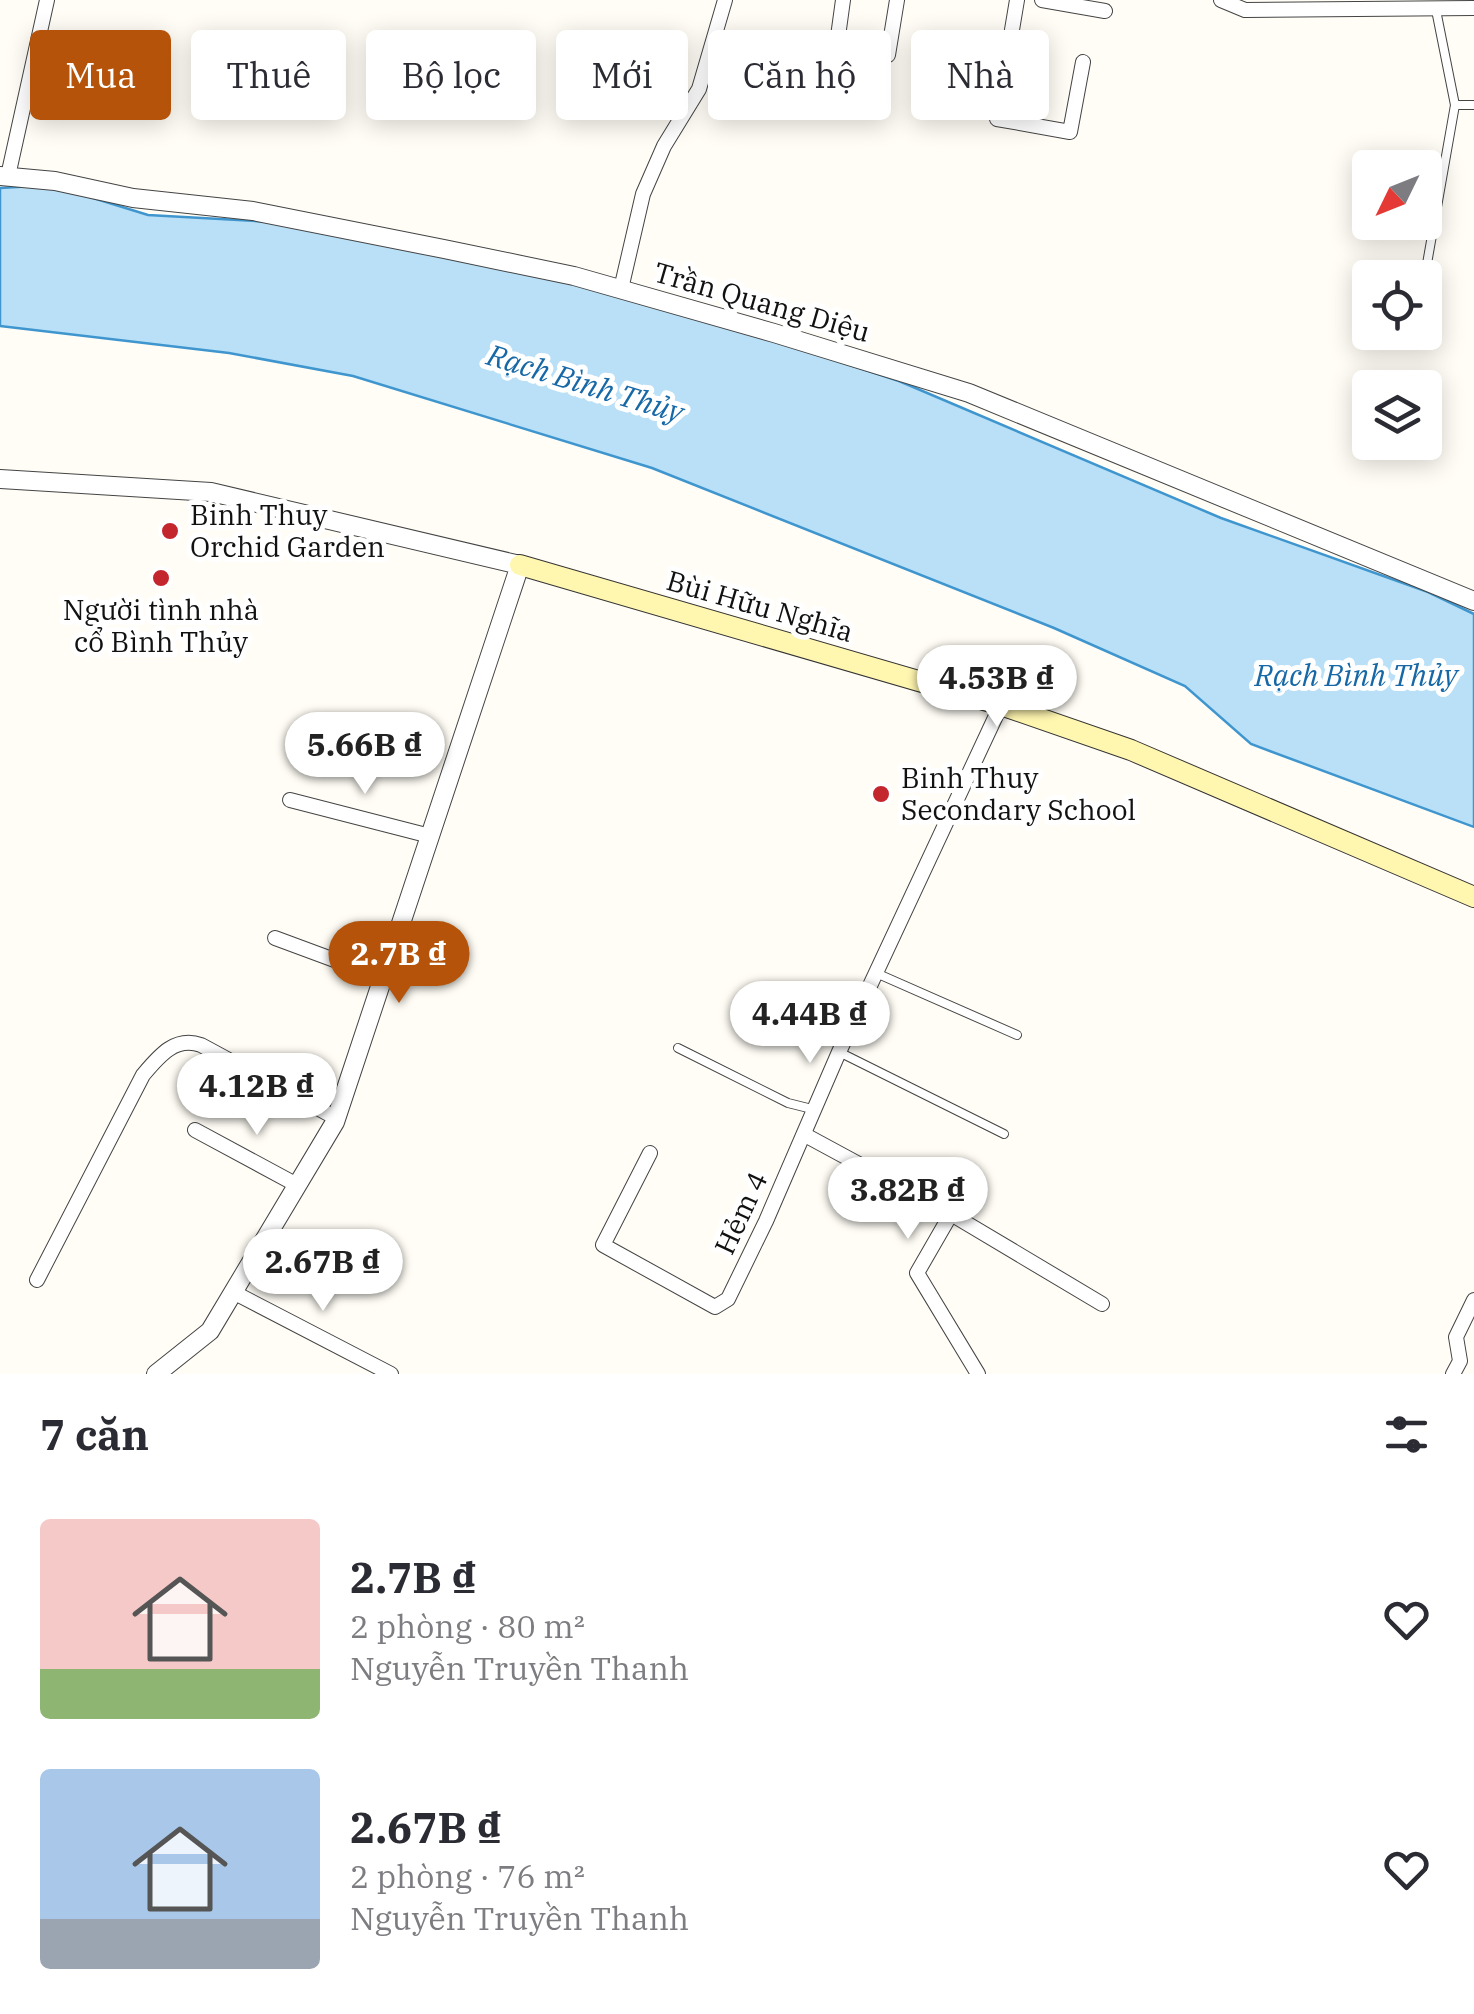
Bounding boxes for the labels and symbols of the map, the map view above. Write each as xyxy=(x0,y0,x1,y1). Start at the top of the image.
north arrow xyxy=(1352,150,1442,240)
street label: Trần Quang Diệu xyxy=(650,253,874,350)
water label: Rạch Bình Thủy xyxy=(482,334,690,432)
place label: Binh Thuy Orchid Garden xyxy=(190,496,385,565)
marker: Binh Thuy Orchid Garden xyxy=(159,520,181,542)
street label: Bùi Hữu Nghĩa xyxy=(663,561,858,650)
marker: Người tình nhà cổ Bình Thủy xyxy=(150,567,172,589)
place label: Người tình nhà cổ Bình Thủy xyxy=(63,591,259,660)
pin: 4.53B ₫ xyxy=(905,645,1089,730)
water label: Rạch Bình Thủy xyxy=(1254,655,1460,694)
pin: 5.66B ₫ xyxy=(273,712,457,797)
place label: Binh Thuy Secondary School xyxy=(901,759,1136,828)
marker: Binh Thuy Secondary School xyxy=(870,783,892,805)
pin: 2.7B ₫ xyxy=(318,921,480,1006)
pin: 4.44B ₫ xyxy=(718,981,902,1066)
pin: 4.12B ₫ xyxy=(165,1053,349,1138)
pin: 3.82B ₫ xyxy=(816,1157,1000,1242)
street label: Hẻm 4 xyxy=(705,1166,776,1260)
pin: 2.67B ₫ xyxy=(231,1229,415,1314)

